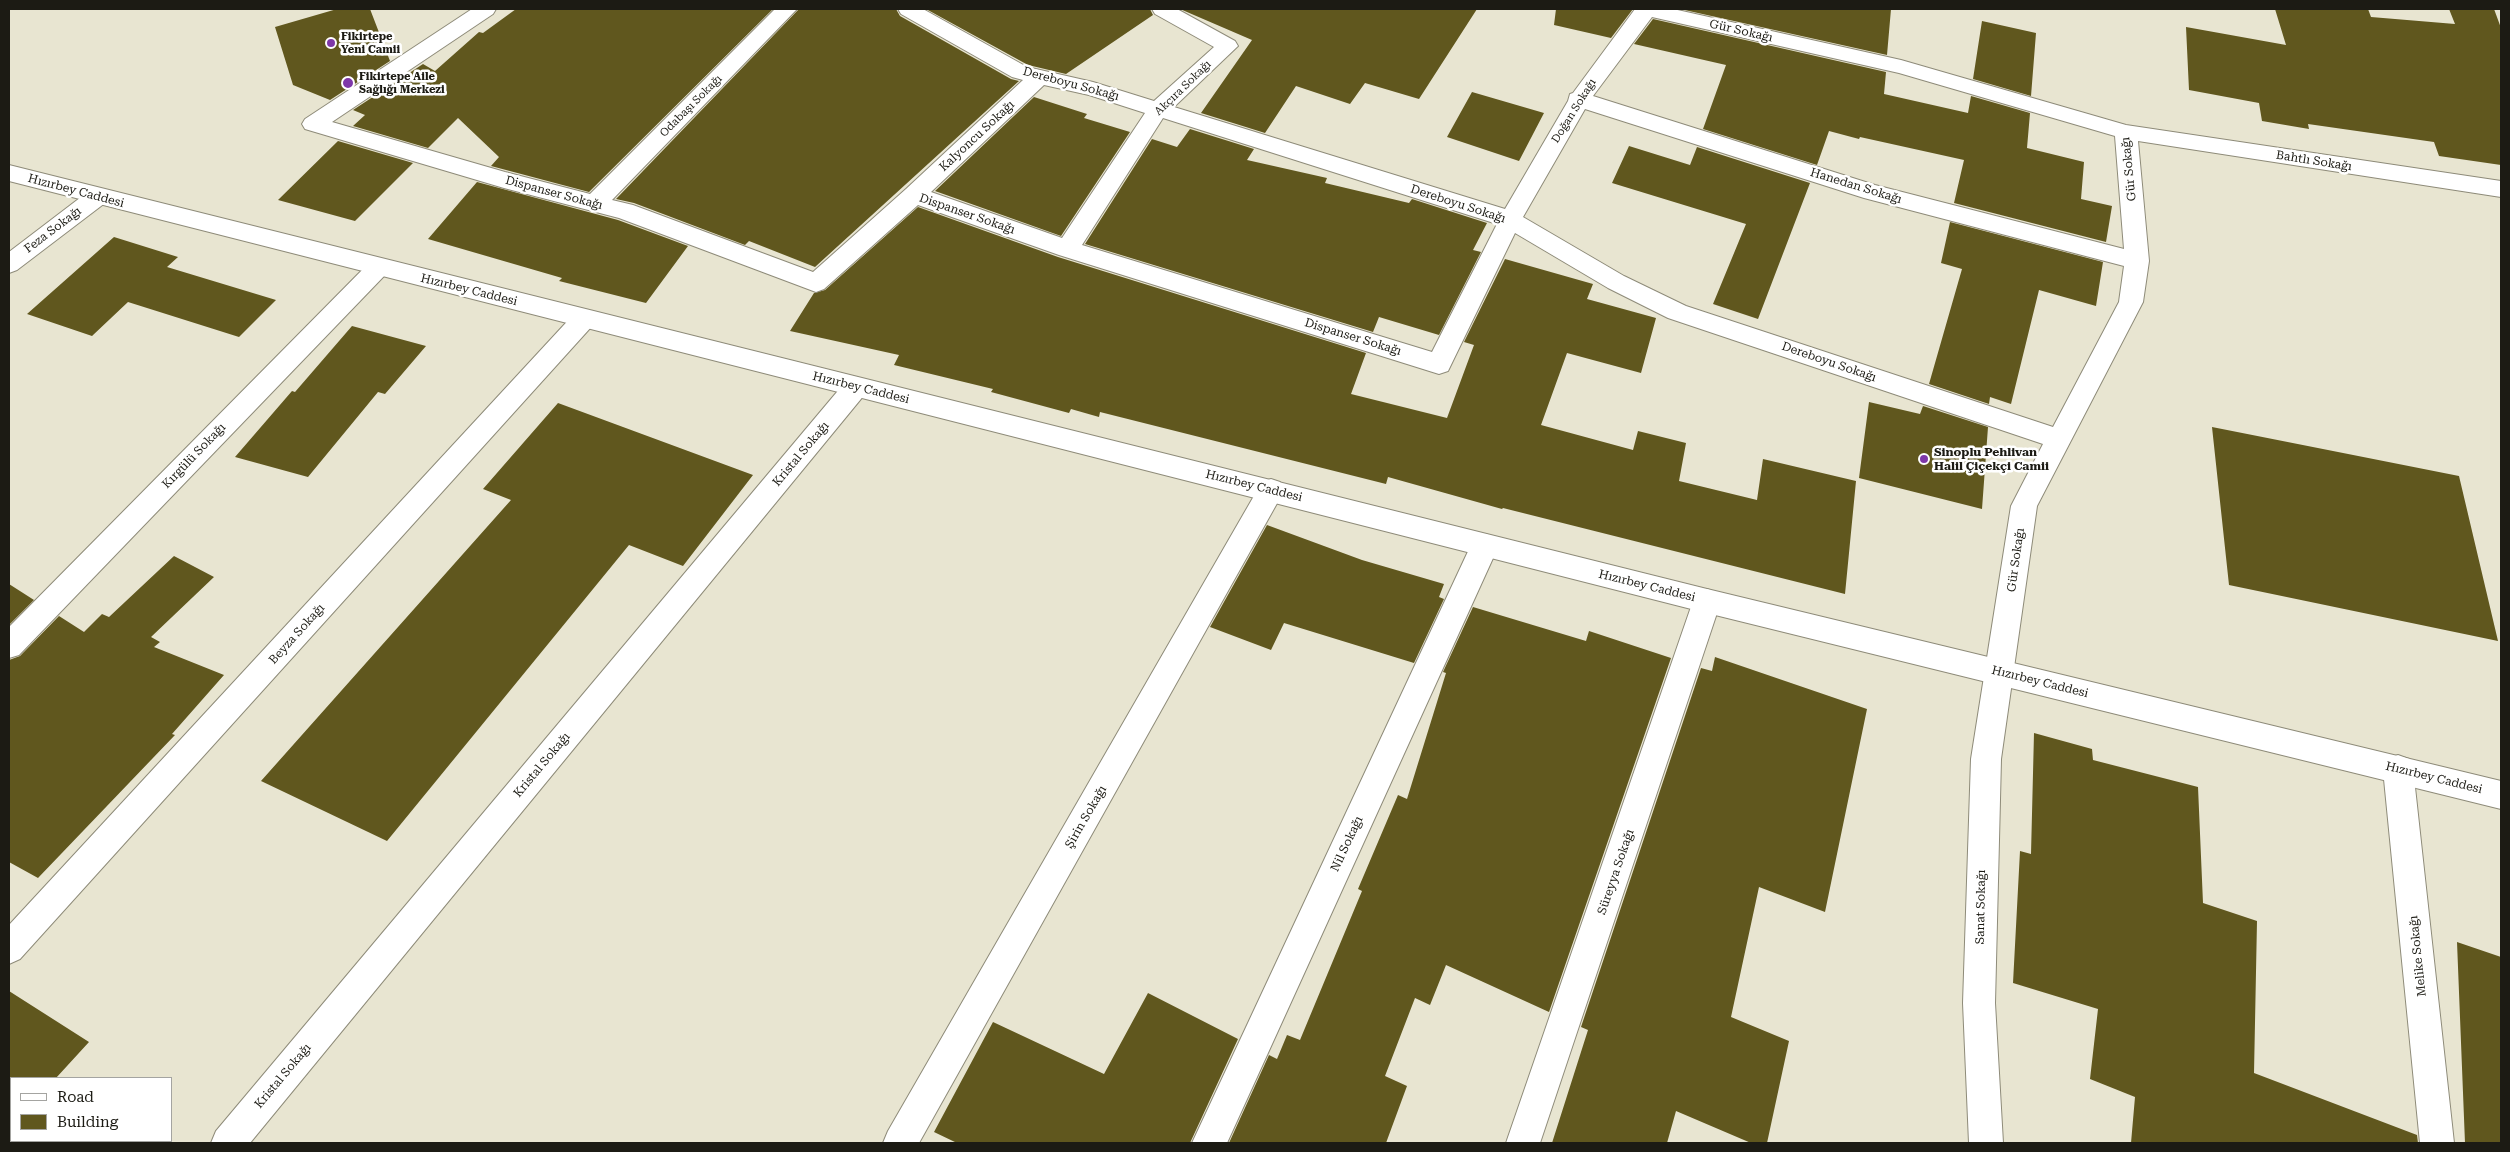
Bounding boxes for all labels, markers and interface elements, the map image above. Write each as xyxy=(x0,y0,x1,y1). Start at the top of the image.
street label: Gür Sokağı xyxy=(1708,17,1774,45)
place label: Fikirtepe Yeni Camii xyxy=(341,30,400,56)
marker: Fikirtepe Yeni Camii xyxy=(325,37,337,49)
street label: Akçıra Sokağı xyxy=(1152,58,1214,118)
street label: Dereboyu Sokağı xyxy=(1021,64,1121,104)
place label: Fikirtepe Aile Sağlığı Merkezi xyxy=(359,70,445,96)
street label: Odabaşı Sokağı xyxy=(657,72,725,140)
marker: Fikirtepe Aile Sağlığı Merkezi xyxy=(341,76,355,90)
street label: Doğan Sokağı xyxy=(1549,76,1599,146)
street label: Kalyoncu Sokağı xyxy=(937,98,1017,174)
street label: Gür Sokağı xyxy=(2118,136,2140,202)
street label: Bahtlı Sokağı xyxy=(2275,148,2353,174)
street label: Hanedan Sokağı xyxy=(1808,165,1904,207)
street label: Hızırbey Caddesi xyxy=(26,171,126,211)
street label: Dispanser Sokağı xyxy=(504,173,604,213)
street label: Dereboyu Sokağı xyxy=(1409,182,1507,226)
street label: Dispanser Sokağı xyxy=(917,191,1017,237)
street label: Feza Sokağı xyxy=(22,204,84,256)
street label: Hızırbey Caddesi xyxy=(419,271,519,309)
street label: Dispanser Sokağı xyxy=(1303,315,1403,359)
street label: Dereboyu Sokağı xyxy=(1780,339,1878,385)
street label: Hızırbey Caddesi xyxy=(811,369,911,407)
street label: Kristal Sokağı xyxy=(770,419,832,489)
street label: Kırgülü Sokağı xyxy=(159,420,229,492)
place label: Sinoplu Pehlivan Halil Çiçekçi Camii xyxy=(1934,445,2049,473)
marker: Sinoplu Pehlivan Halil Çiçekçi Camii xyxy=(1918,453,1930,465)
street label: Hızırbey Caddesi xyxy=(1204,467,1304,505)
street label: Gür Sokağı xyxy=(2004,527,2028,593)
street label: Hızırbey Caddesi xyxy=(1597,567,1697,605)
street label: Beyza Sokağı xyxy=(266,601,328,667)
street label: Hızırbey Caddesi xyxy=(1990,663,2090,701)
street label: Kristal Sokağı xyxy=(511,730,573,800)
street label: Hızırbey Caddesi xyxy=(2384,759,2484,797)
street label: Şirin Sokağı xyxy=(1062,783,1110,851)
street label: Nil Sokağı xyxy=(1328,814,1366,874)
street label: Süreyya Sokağı xyxy=(1595,827,1637,917)
street label: Sanat Sokağı xyxy=(1973,869,1989,945)
street label: Melike Sokağı xyxy=(2407,915,2429,997)
street label: Kristal Sokağı xyxy=(252,1041,314,1111)
legend xyxy=(10,1077,172,1142)
text: Road xyxy=(57,1088,94,1106)
text: Building xyxy=(57,1113,118,1131)

